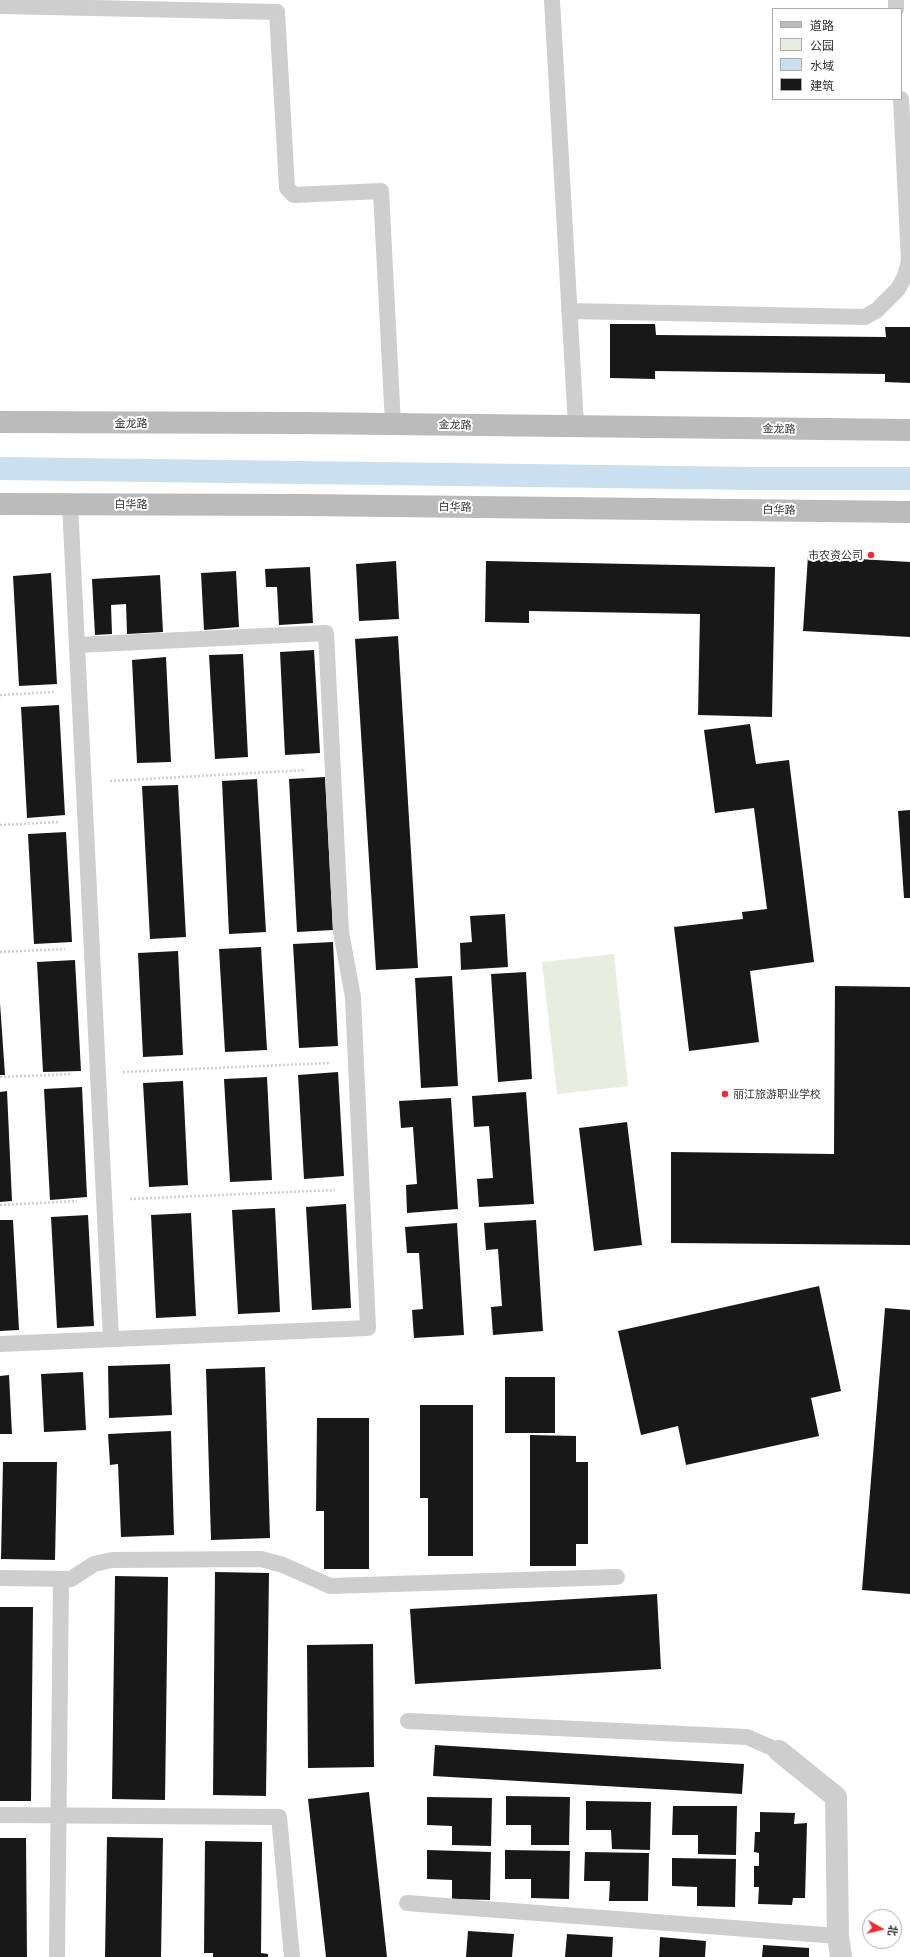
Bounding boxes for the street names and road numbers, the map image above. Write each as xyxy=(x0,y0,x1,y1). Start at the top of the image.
street label: 金龙路 xyxy=(115,416,147,430)
street label: 金龙路 xyxy=(438,418,472,432)
street label: 金龙路 xyxy=(762,422,796,436)
street label: 白华路 xyxy=(115,497,147,511)
street label: 白华路 xyxy=(438,500,472,514)
street label: 白华路 xyxy=(762,503,796,517)

